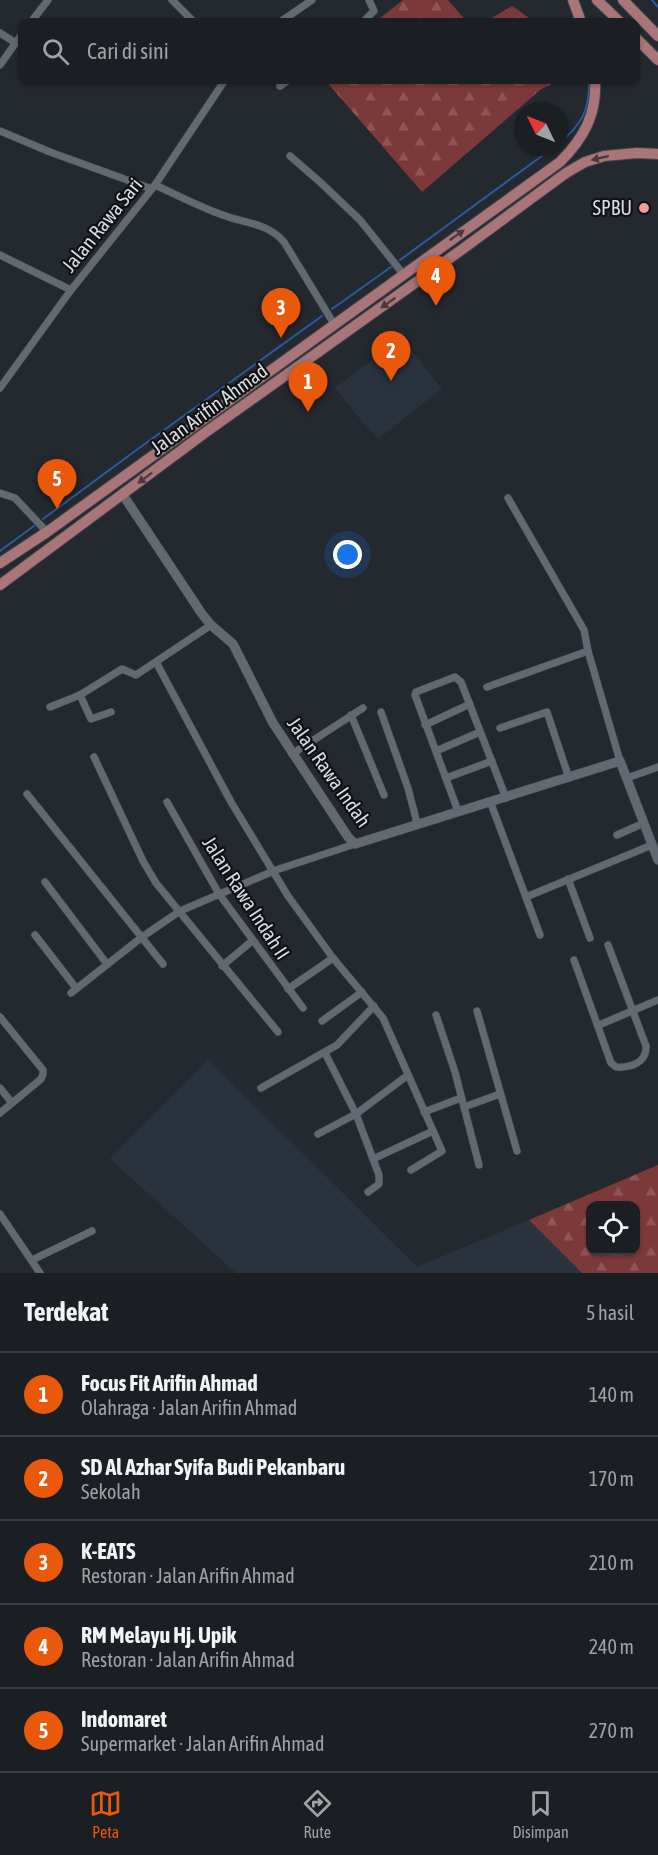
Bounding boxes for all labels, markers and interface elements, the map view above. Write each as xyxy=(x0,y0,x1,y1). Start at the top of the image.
search box xyxy=(18,18,640,84)
icon: search xyxy=(39,35,72,68)
text: Cari di sini xyxy=(87,38,169,64)
north arrow xyxy=(514,102,568,156)
one-way arrow xyxy=(591,154,609,164)
street label: Jalan Rawa Sari xyxy=(57,173,146,276)
place label: SPBU xyxy=(593,196,632,219)
marker: SPBU xyxy=(637,201,651,215)
one-way arrow xyxy=(448,229,464,241)
pin: 4 xyxy=(416,256,456,306)
pin: 3 xyxy=(262,288,300,338)
one-way arrow xyxy=(380,297,396,309)
pin: 2 xyxy=(372,332,410,381)
street label: Jalan Arifin Ahmad xyxy=(146,359,271,459)
pin: 1 xyxy=(288,362,328,412)
pin: 5 xyxy=(38,460,76,509)
one-way arrow xyxy=(137,472,152,484)
your location xyxy=(333,540,362,569)
street label: Jalan Rawa Indah xyxy=(283,712,376,831)
street label: Jalan Rawa Indah II xyxy=(198,832,295,964)
map controls xyxy=(586,1201,640,1255)
button: locate xyxy=(586,1201,640,1255)
text: Terdekat xyxy=(24,1297,108,1327)
text: 5 hasil xyxy=(586,1301,634,1324)
text: Focus Fit Arifin Ahmad xyxy=(81,1370,258,1396)
text: 1 xyxy=(39,1383,48,1406)
text: 140 m xyxy=(589,1383,634,1406)
text: Olahraga · Jalan Arifin Ahmad xyxy=(81,1396,297,1419)
text: SD Al Azhar Syifa Budi Pekanbaru xyxy=(81,1454,345,1480)
text: 2 xyxy=(39,1467,48,1490)
text: 170 m xyxy=(589,1467,634,1490)
text: Sekolah xyxy=(81,1480,141,1503)
text: K-EATS xyxy=(81,1538,135,1564)
text: 3 xyxy=(39,1551,48,1574)
text: 210 m xyxy=(589,1551,634,1574)
text: Restoran · Jalan Arifin Ahmad xyxy=(81,1564,295,1587)
text: RM Melayu Hj. Upik xyxy=(81,1622,236,1648)
text: 4 xyxy=(39,1635,48,1658)
text: 240 m xyxy=(589,1635,634,1658)
text: Restoran · Jalan Arifin Ahmad xyxy=(81,1648,295,1671)
text: Indomaret xyxy=(81,1706,167,1732)
text: 5 xyxy=(39,1719,48,1742)
text: 270 m xyxy=(589,1719,634,1742)
text: Supermarket · Jalan Arifin Ahmad xyxy=(81,1732,324,1755)
tab: Peta xyxy=(89,1787,122,1841)
tab: Rute xyxy=(301,1787,334,1841)
tab: Disimpan xyxy=(512,1787,569,1841)

